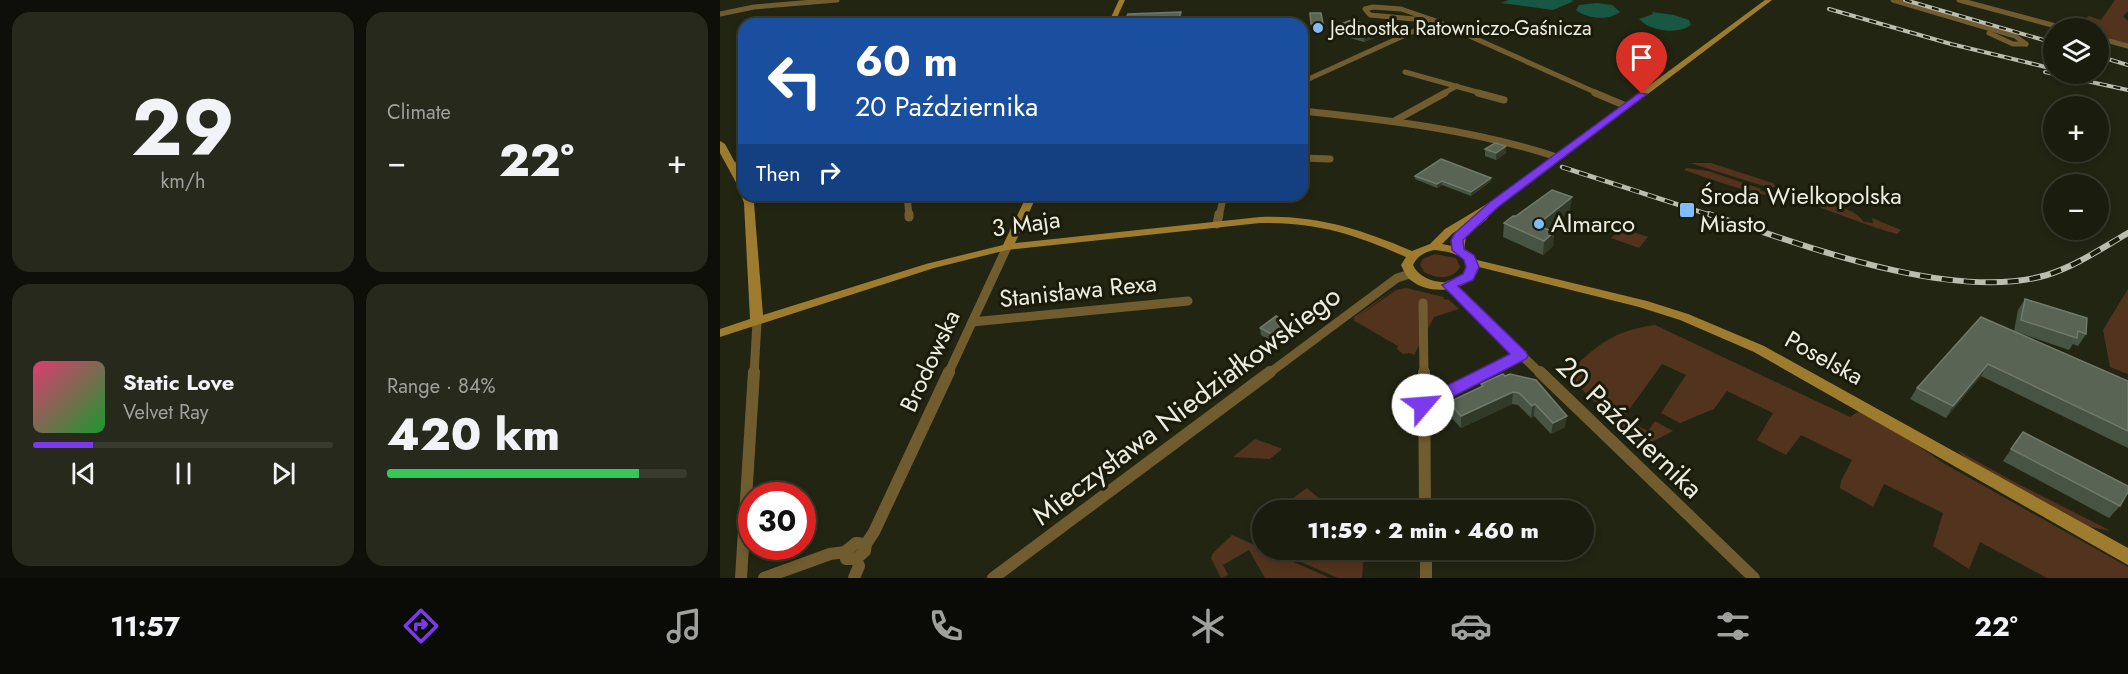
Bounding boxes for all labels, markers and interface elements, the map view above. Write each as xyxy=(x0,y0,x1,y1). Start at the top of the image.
place label: Jednostka Ratowniczo-Gaśnicza xyxy=(1327,14,1592,43)
map controls xyxy=(2043,18,2109,240)
button: layers xyxy=(2043,18,2109,84)
marker: Jednostka Ratowniczo-Gaśnicza xyxy=(1311,21,1325,35)
text: 60 m xyxy=(855,31,958,92)
pin xyxy=(1616,32,1667,94)
icon: arrive xyxy=(1625,41,1658,74)
icon: left xyxy=(756,42,834,120)
text: 29 xyxy=(131,72,235,184)
text: 20 Października xyxy=(855,87,1038,126)
button: + xyxy=(2043,96,2109,162)
text: Climate xyxy=(387,98,451,127)
text: 22° xyxy=(499,128,574,193)
text: − xyxy=(387,138,406,185)
text: + xyxy=(667,138,687,185)
icon: right xyxy=(813,156,846,189)
text: Then xyxy=(756,157,801,189)
text: km/h xyxy=(160,167,206,196)
button: − xyxy=(2043,174,2109,240)
place label: Środa Wielkopolska Miasto xyxy=(1700,178,1902,241)
street label: 3 Maja xyxy=(989,201,1062,246)
marker: Środa Wielkopolska Miasto xyxy=(1678,201,1696,219)
place label: Almarco xyxy=(1551,206,1635,241)
marker: Almarco xyxy=(1532,217,1546,231)
street label: Stanisława Rexa xyxy=(998,265,1158,316)
street label: Mieczysława Niedziałkowskiego xyxy=(1023,276,1349,535)
street label: Brodowska xyxy=(891,304,968,418)
street label: Poselska xyxy=(1779,322,1870,393)
street label: 20 Października xyxy=(1547,347,1712,508)
text: Static Love xyxy=(123,366,234,398)
text: Range · 84% xyxy=(387,372,496,401)
position arrow xyxy=(1391,373,1455,437)
text: Velvet Ray xyxy=(123,398,209,427)
text: 420 km xyxy=(387,402,560,467)
icon: previous xyxy=(67,457,100,490)
icon: pause xyxy=(167,457,200,490)
icon: next xyxy=(267,457,300,490)
speed limit sign: 30 xyxy=(738,482,816,560)
text: 11:59 · 2 min · 460 m xyxy=(1307,514,1539,546)
icon: directions xyxy=(400,605,442,647)
icon: music xyxy=(663,605,705,647)
icon: phone xyxy=(925,605,967,647)
icon: climate xyxy=(1187,605,1229,647)
icon: car xyxy=(1450,605,1492,647)
icon: filters xyxy=(1712,605,1754,647)
text: 11:57 xyxy=(110,607,180,646)
text: 22° xyxy=(1974,607,2018,646)

